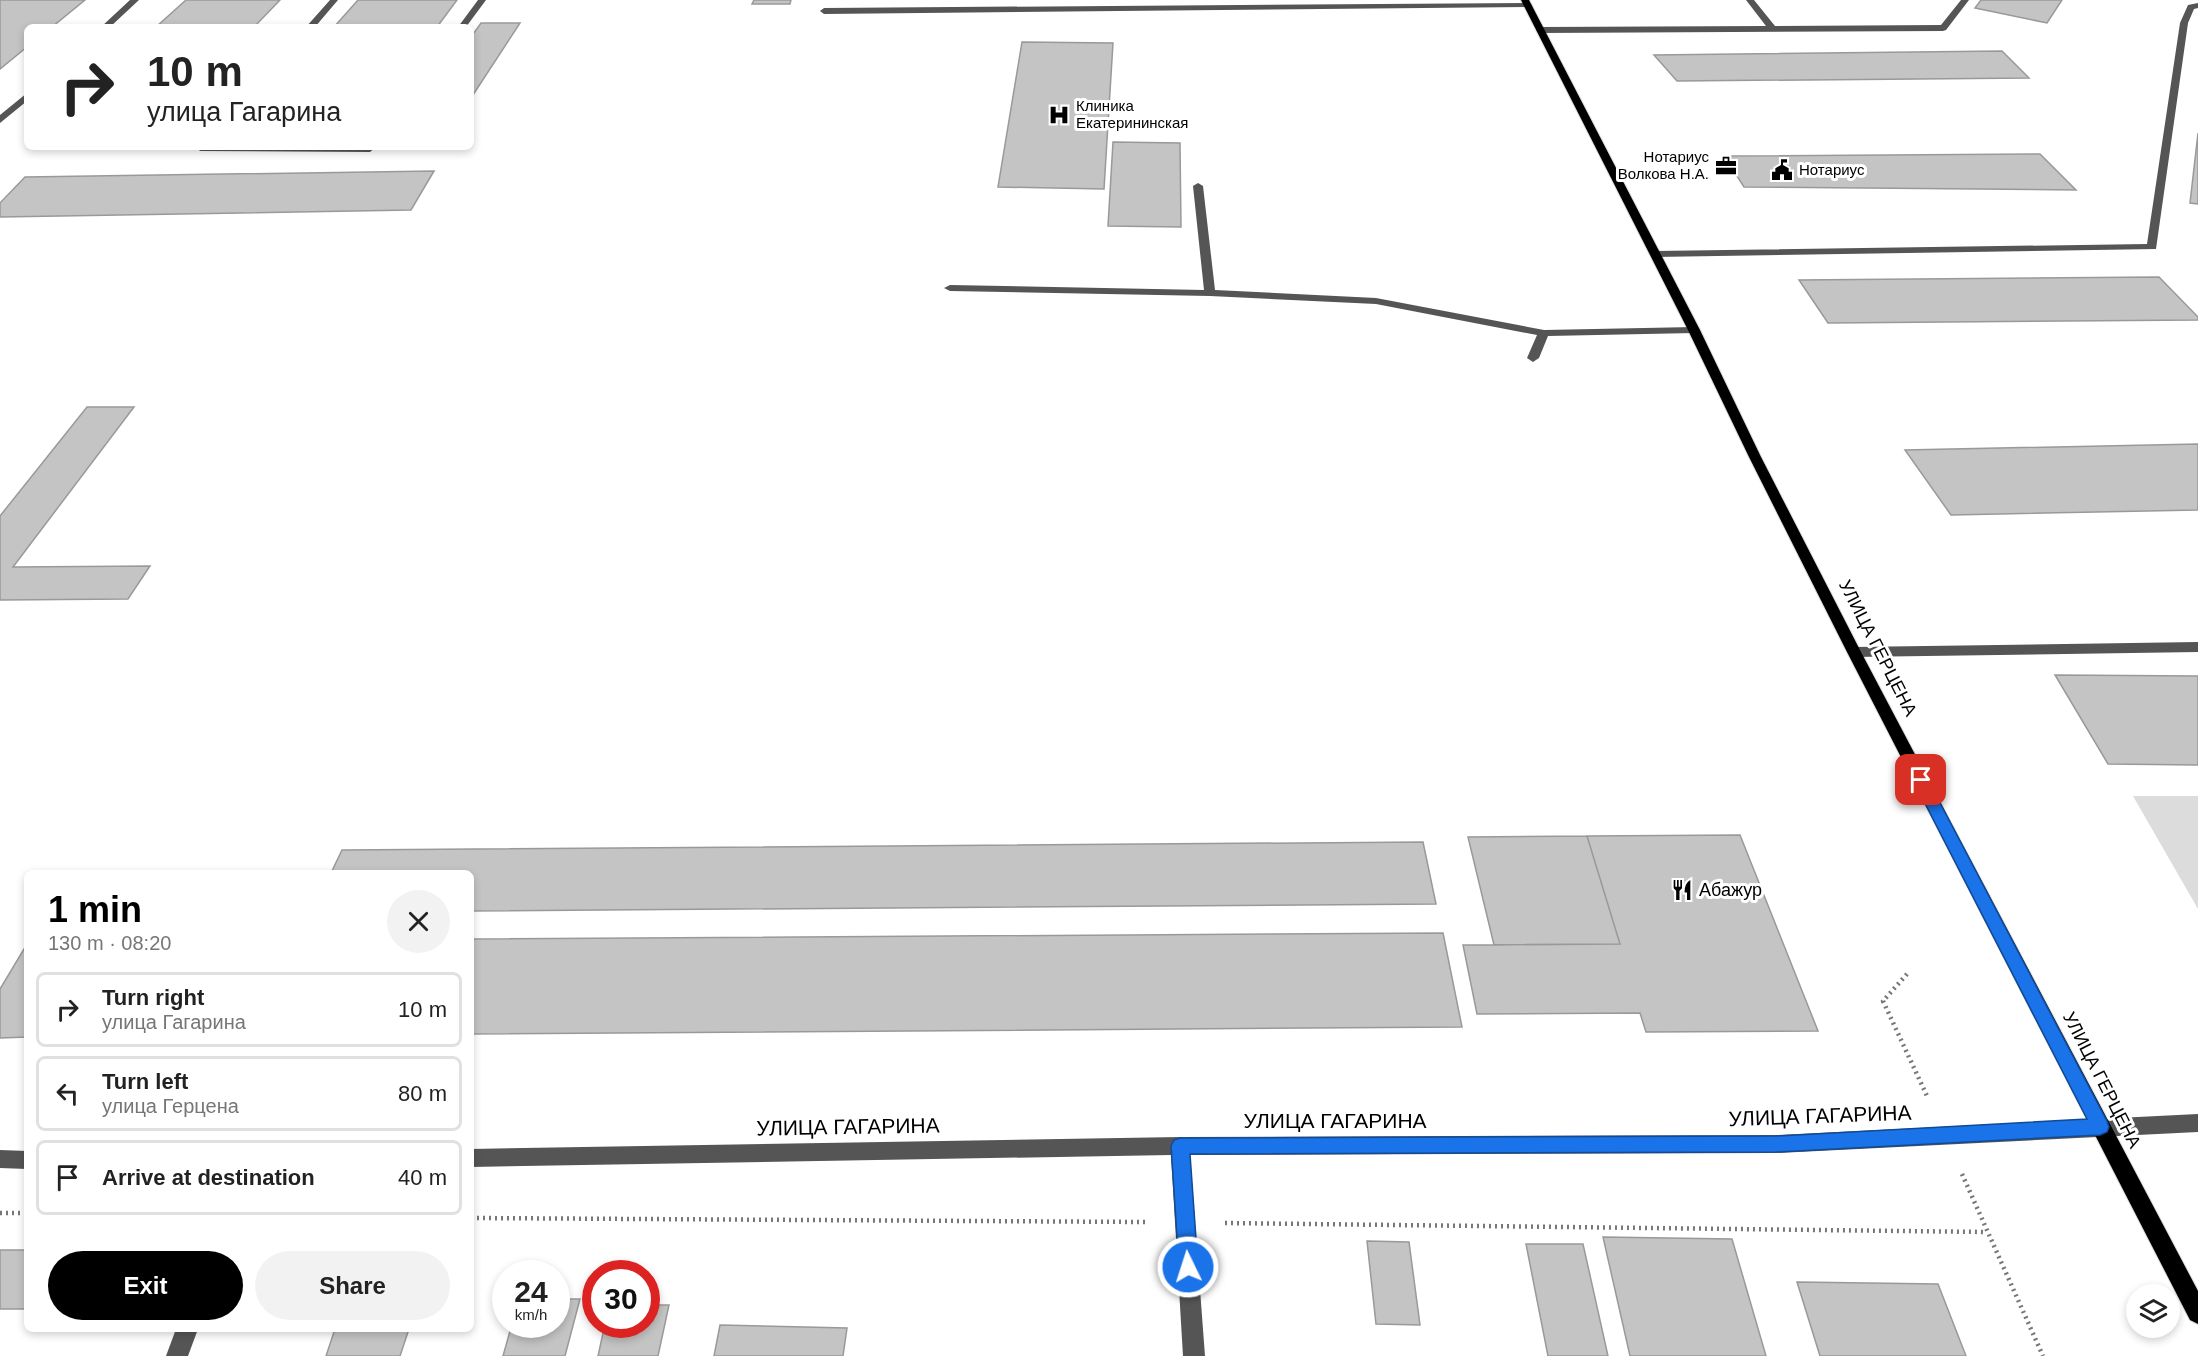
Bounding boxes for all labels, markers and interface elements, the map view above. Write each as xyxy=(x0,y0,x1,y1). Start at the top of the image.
icon: right xyxy=(48,48,126,126)
text: 10 m xyxy=(147,48,243,95)
text: улица Гагарина xyxy=(147,97,341,127)
place label: Клиника Екатерининская xyxy=(1076,97,1188,131)
hospital icon: Клиника Екатерининская xyxy=(1047,103,1071,127)
place label: Нотариус Волкова Н.А. xyxy=(1618,148,1709,182)
office icon: Нотариус Волкова Н.А. xyxy=(1714,154,1738,178)
public building icon: Нотариус xyxy=(1770,158,1794,182)
place label: Нотариус xyxy=(1799,161,1865,178)
street label: УЛИЦА ГЕРЦЕНА xyxy=(1835,577,1921,719)
pin xyxy=(1895,754,1946,805)
icon: arrive xyxy=(1904,763,1937,796)
restaurant icon: Абажур xyxy=(1670,878,1694,902)
place label: Абажур xyxy=(1699,880,1762,900)
text: 1 min xyxy=(48,889,142,930)
button: close xyxy=(387,890,450,953)
text: 130 m · 08:20 xyxy=(48,932,171,954)
text: Turn right xyxy=(102,985,204,1010)
icon: right xyxy=(51,993,84,1026)
text: 10 m xyxy=(398,997,447,1022)
street label: УЛИЦА ГЕРЦЕНА xyxy=(2059,1009,2145,1151)
text: улица Гагарина xyxy=(102,1011,246,1033)
text: Turn left xyxy=(102,1069,188,1094)
icon: left xyxy=(51,1077,84,1110)
text: 80 m xyxy=(398,1081,447,1106)
text: улица Герцена xyxy=(102,1095,239,1117)
street label: УЛИЦА ГАГАРИНА xyxy=(1728,1101,1912,1130)
street label: УЛИЦА ГАГАРИНА xyxy=(1243,1109,1427,1132)
street label: УЛИЦА ГАГАРИНА xyxy=(756,1113,940,1140)
icon: arrive xyxy=(51,1161,84,1194)
text: Arrive at destination xyxy=(102,1165,315,1190)
text: 40 m xyxy=(398,1165,447,1190)
position arrow xyxy=(1156,1235,1220,1299)
button: Exit xyxy=(48,1251,243,1320)
button: Share xyxy=(255,1251,450,1320)
speed limit sign: 30 xyxy=(582,1260,660,1338)
text: 24 xyxy=(514,1275,548,1308)
map controls xyxy=(2126,1284,2180,1338)
button: layers xyxy=(2126,1284,2180,1338)
text: km/h xyxy=(515,1306,547,1323)

